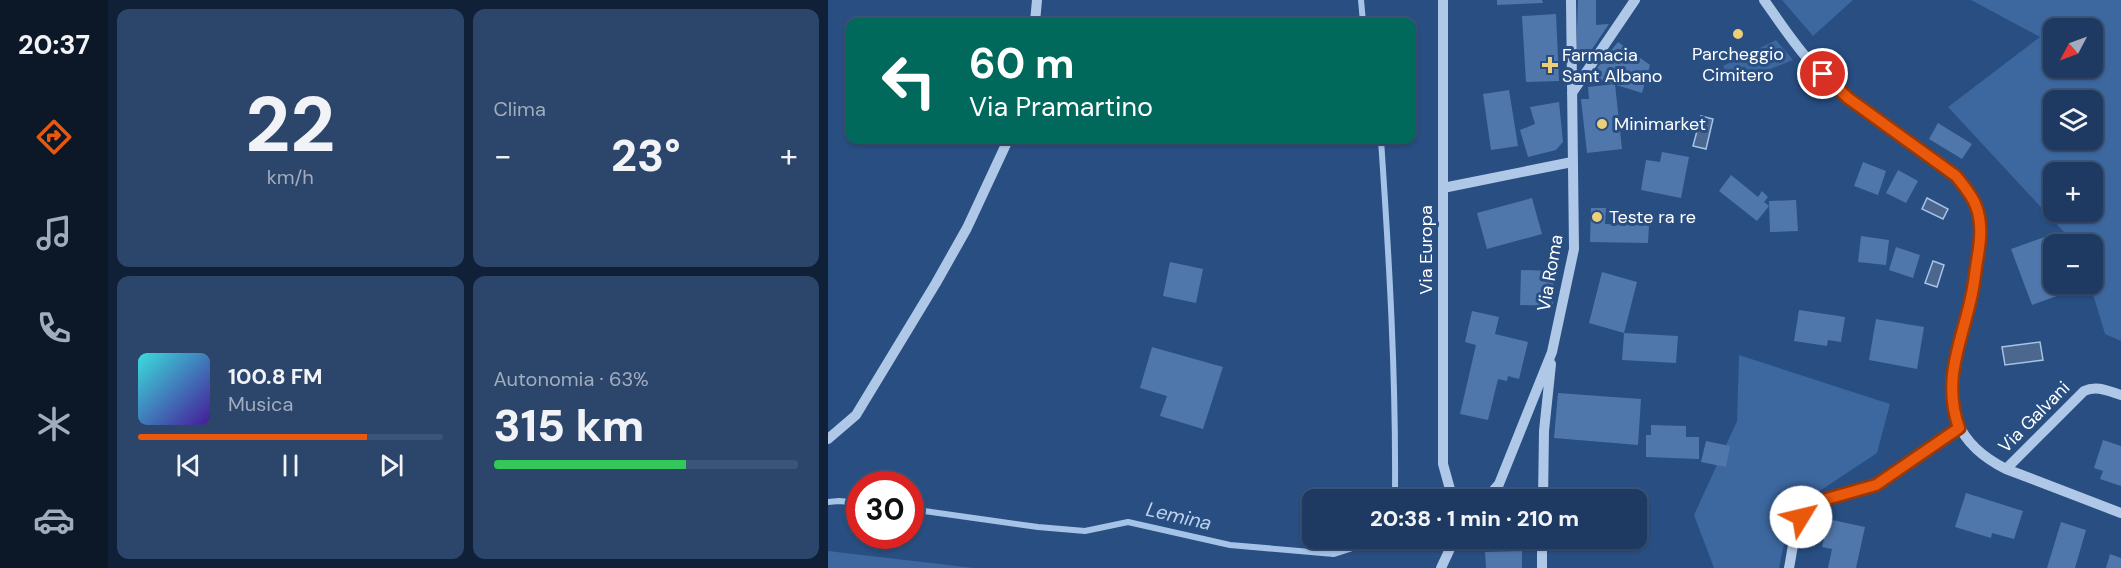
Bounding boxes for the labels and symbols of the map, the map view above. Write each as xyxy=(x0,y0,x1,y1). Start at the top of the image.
north arrow xyxy=(2043,18,2103,78)
marker: Parcheggio Cimitero xyxy=(1731,27,1745,41)
place label: Parcheggio Cimitero xyxy=(1692,42,1784,87)
place label: Farmacia Sant Albano xyxy=(1562,43,1662,88)
pin xyxy=(1797,48,1848,99)
marker: Farmacia Sant Albano xyxy=(1543,58,1557,72)
place label: Minimarket xyxy=(1614,112,1706,136)
marker: Minimarket xyxy=(1595,117,1609,131)
street label: Via Europa xyxy=(1414,205,1438,295)
place label: Teste ra re xyxy=(1609,205,1696,229)
marker: Teste ra re xyxy=(1590,210,1604,224)
street label: Via Roma xyxy=(1531,233,1569,313)
street label: Via Galvani xyxy=(1993,376,2075,458)
speed limit sign: 30 xyxy=(846,471,924,549)
position arrow xyxy=(1769,485,1833,549)
water label: Lemina xyxy=(1144,496,1214,536)

